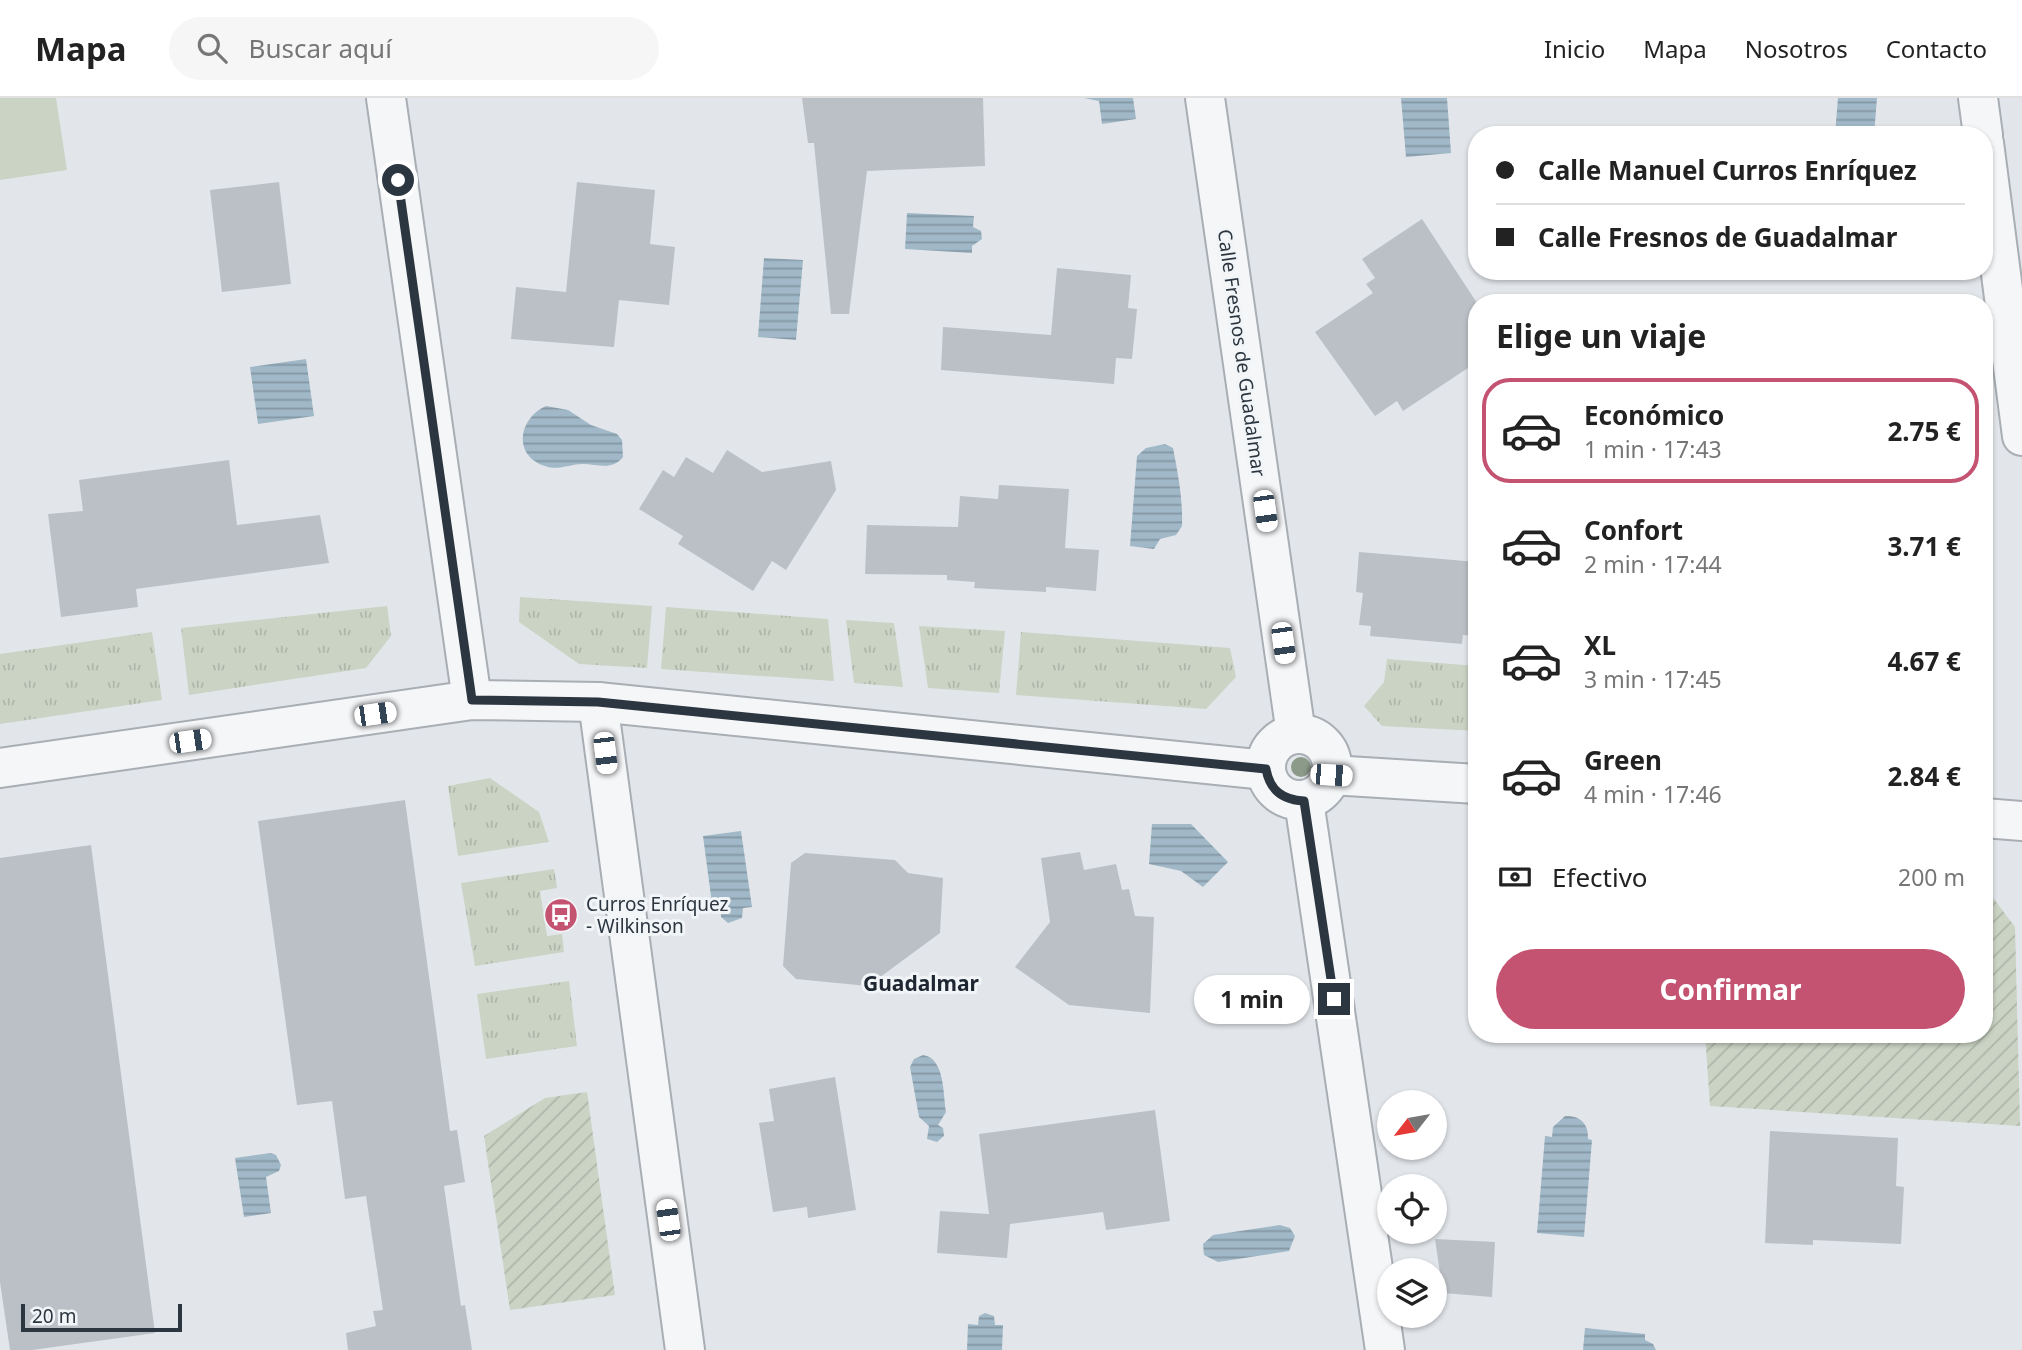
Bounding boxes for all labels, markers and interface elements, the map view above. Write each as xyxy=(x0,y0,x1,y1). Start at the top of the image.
search box xyxy=(169,17,659,80)
text: Mapa xyxy=(35,26,127,71)
icon: search xyxy=(193,29,231,67)
text: Buscar aquí xyxy=(249,30,392,66)
text: Inicio xyxy=(1544,32,1605,65)
text: Mapa xyxy=(1643,32,1707,65)
text: Nosotros xyxy=(1745,32,1848,65)
text: Contacto xyxy=(1886,32,1987,65)
text: Calle Manuel Curros Enríquez xyxy=(1538,152,1917,188)
route start xyxy=(382,164,414,196)
text: Calle Fresnos de Guadalmar xyxy=(1538,219,1897,255)
street label: Calle Fresnos de Guadalmar xyxy=(1212,228,1272,479)
text: Elige un viaje xyxy=(1496,314,1706,357)
text: Económico xyxy=(1584,397,1724,433)
icon: car xyxy=(1500,399,1563,462)
text: 2.75 € xyxy=(1887,413,1961,449)
text: 1 min · 17:43 xyxy=(1584,433,1722,465)
car xyxy=(1252,489,1279,533)
text: Confort xyxy=(1584,512,1683,548)
icon: car xyxy=(1500,514,1563,577)
text: 3.71 € xyxy=(1887,528,1961,564)
text: 2 min · 17:44 xyxy=(1584,548,1722,580)
car xyxy=(1270,621,1297,665)
text: XL xyxy=(1584,627,1616,663)
icon: car xyxy=(1500,629,1563,692)
text: 4.67 € xyxy=(1887,643,1961,679)
text: 3 min · 17:45 xyxy=(1584,663,1722,695)
car xyxy=(353,701,398,727)
car xyxy=(168,728,213,754)
car xyxy=(593,731,618,775)
text: Green xyxy=(1584,742,1662,778)
icon: car xyxy=(1500,744,1563,807)
text: 2.84 € xyxy=(1887,758,1961,794)
car xyxy=(1310,763,1353,787)
text: 4 min · 17:46 xyxy=(1584,778,1722,810)
icon: cash xyxy=(1496,858,1534,896)
text: Efectivo xyxy=(1552,859,1648,895)
text: 200 m xyxy=(1898,861,1965,893)
place label: Curros Enríquez - Wilkinson xyxy=(586,891,729,939)
bus stop icon: Curros Enríquez - Wilkinson xyxy=(542,896,580,934)
button: Confirmar xyxy=(1496,949,1965,1029)
district label: Guadalmar xyxy=(863,969,980,997)
callout: 1 min xyxy=(1194,974,1310,1024)
text: 1 min xyxy=(1220,983,1284,1015)
route end xyxy=(1318,983,1350,1015)
north arrow xyxy=(1377,1090,1447,1160)
map controls xyxy=(1377,1090,1447,1328)
button: locate xyxy=(1377,1174,1447,1244)
car xyxy=(655,1198,682,1242)
button: layers xyxy=(1377,1258,1447,1328)
scale bar xyxy=(21,1301,182,1333)
text: 20 m xyxy=(32,1303,76,1329)

